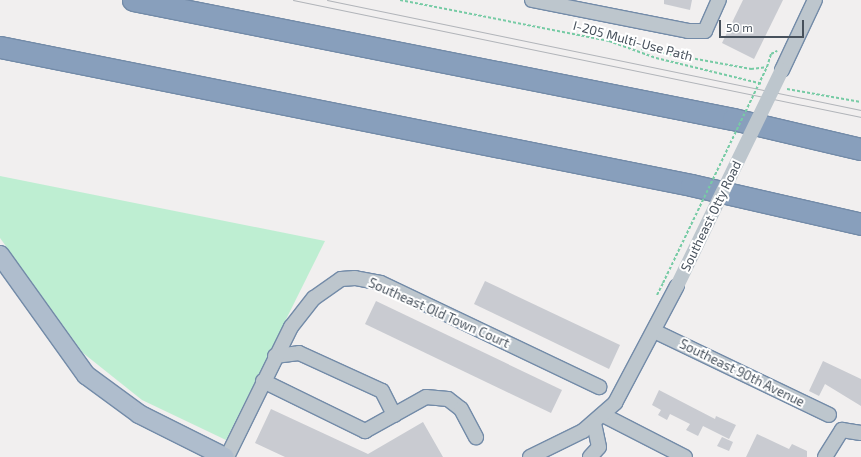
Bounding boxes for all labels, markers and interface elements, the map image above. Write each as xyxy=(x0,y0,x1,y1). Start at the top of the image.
scale bar xyxy=(721,12,806,38)
street label: I-205 Multi-Use Path xyxy=(571,18,695,64)
text: 50 m xyxy=(726,20,753,34)
street label: Southeast Otty Road xyxy=(677,158,745,274)
street label: Southeast Old Town Court xyxy=(366,275,512,351)
street label: Southeast 90th Avenue xyxy=(677,336,807,410)

